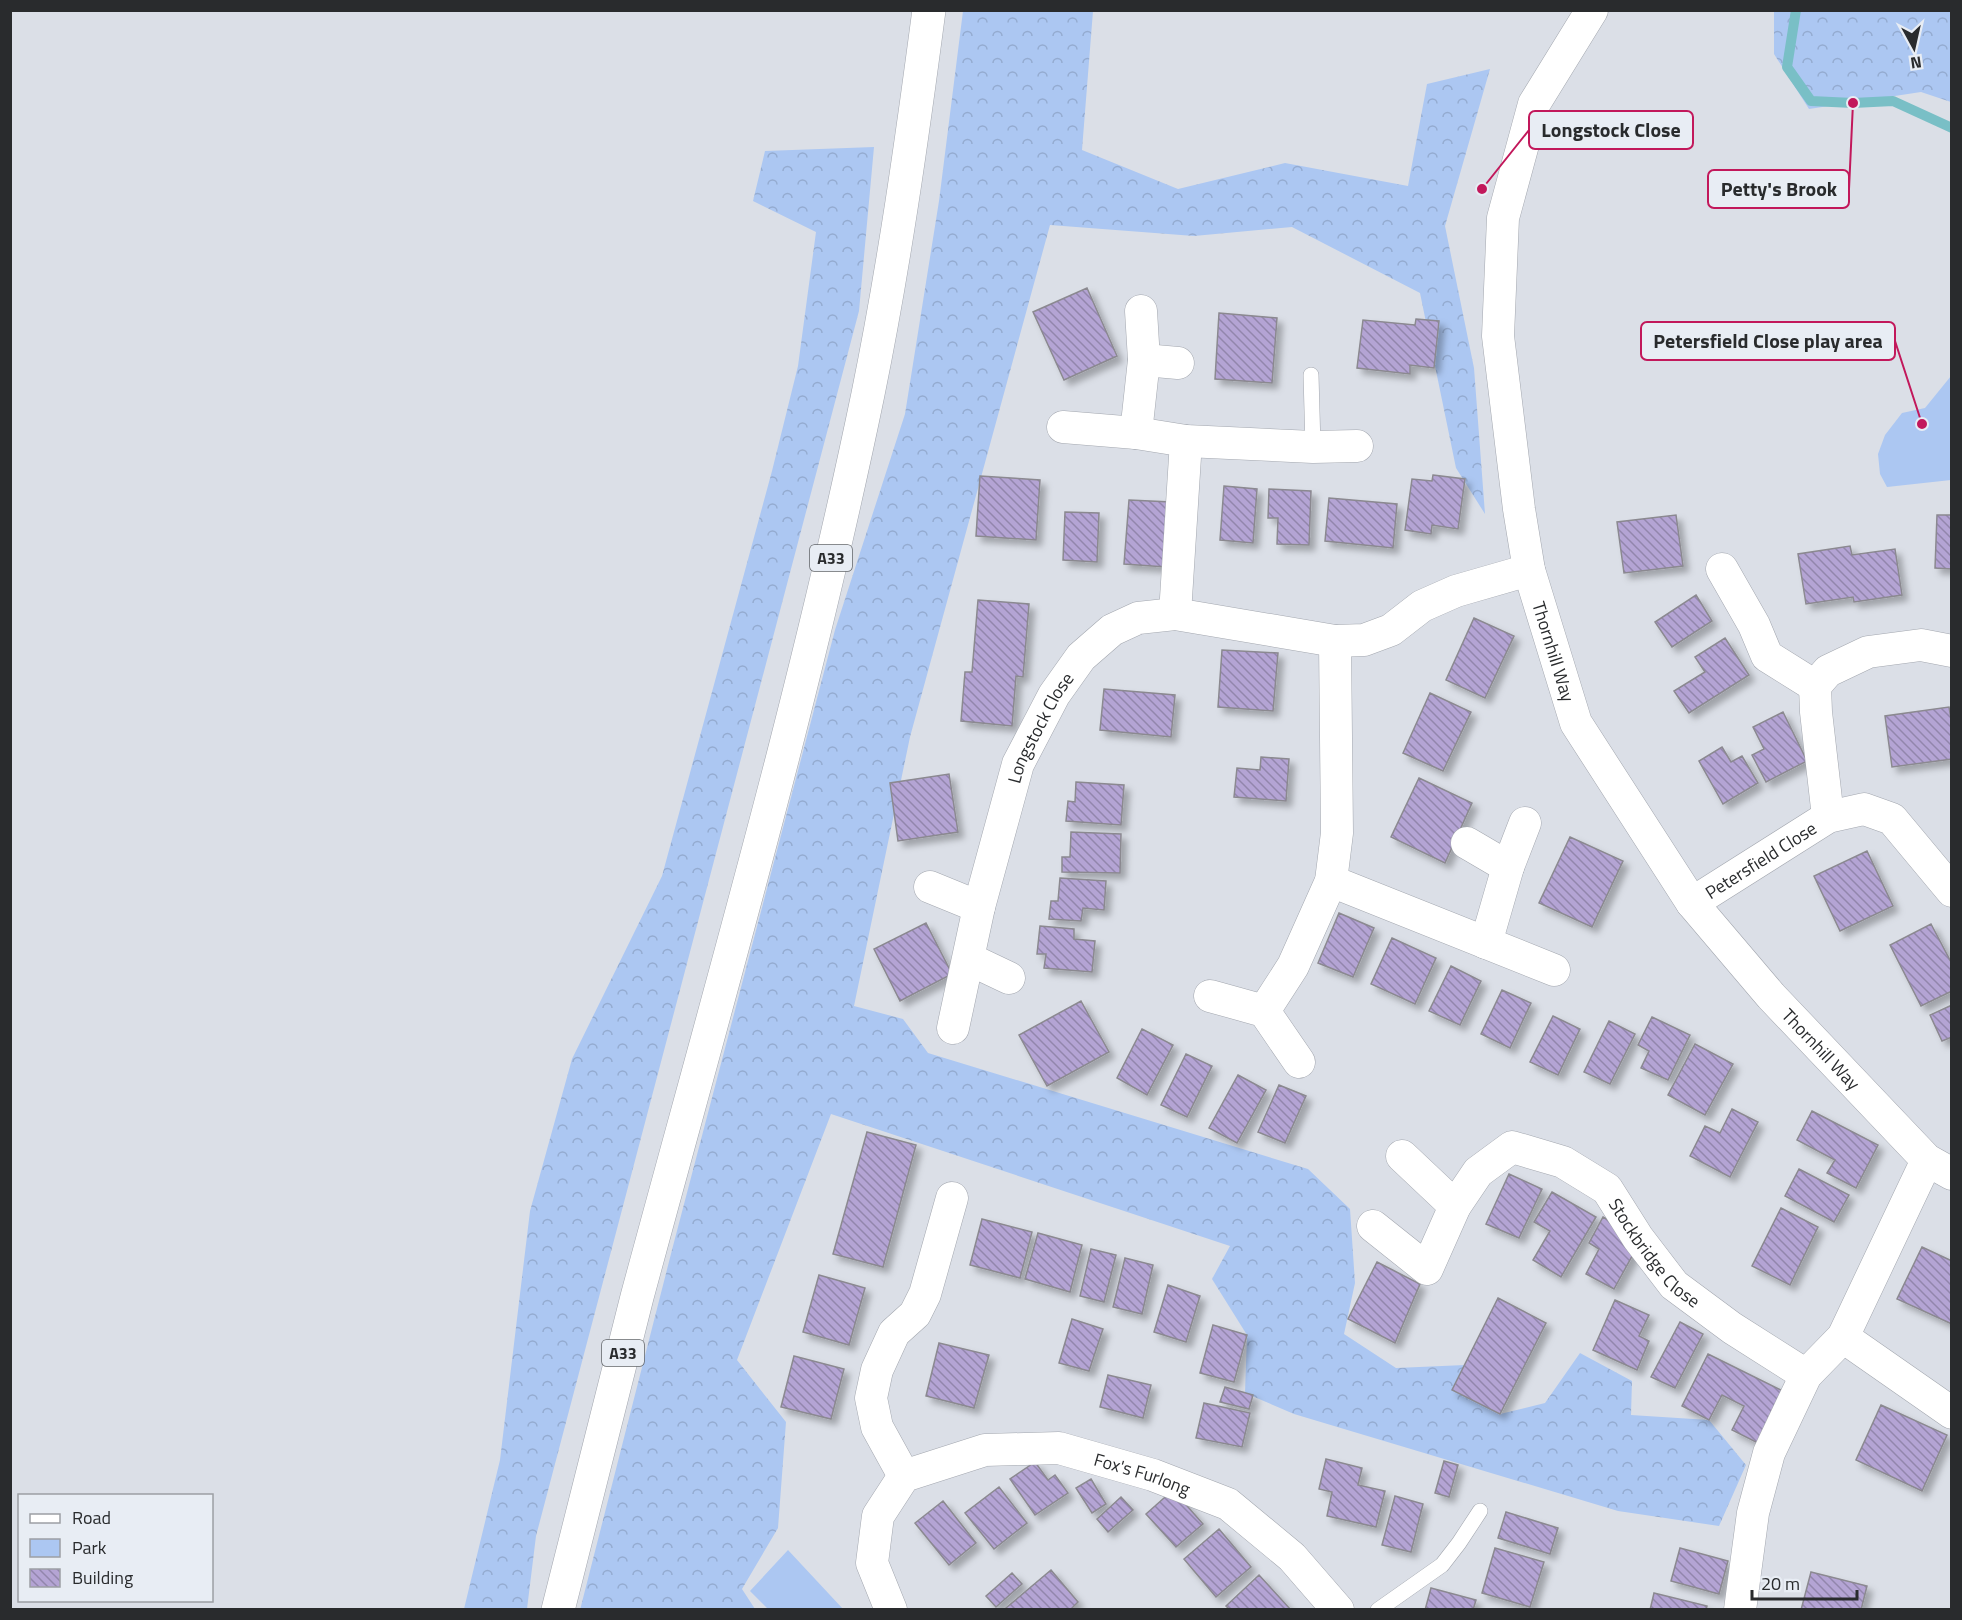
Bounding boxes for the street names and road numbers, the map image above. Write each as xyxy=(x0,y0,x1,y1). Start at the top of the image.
road number: A33 xyxy=(810,545,852,571)
street label: Thornhill Way xyxy=(1526,598,1582,705)
street label: Longstock Close xyxy=(1000,666,1080,786)
street label: Petersfield Close xyxy=(1699,814,1821,905)
street label: Thornhill Way xyxy=(1776,1002,1867,1096)
street label: Stockbridge Close xyxy=(1602,1193,1706,1314)
road number: A33 xyxy=(602,1340,644,1366)
street label: Fox's Furlong xyxy=(1091,1445,1195,1502)

